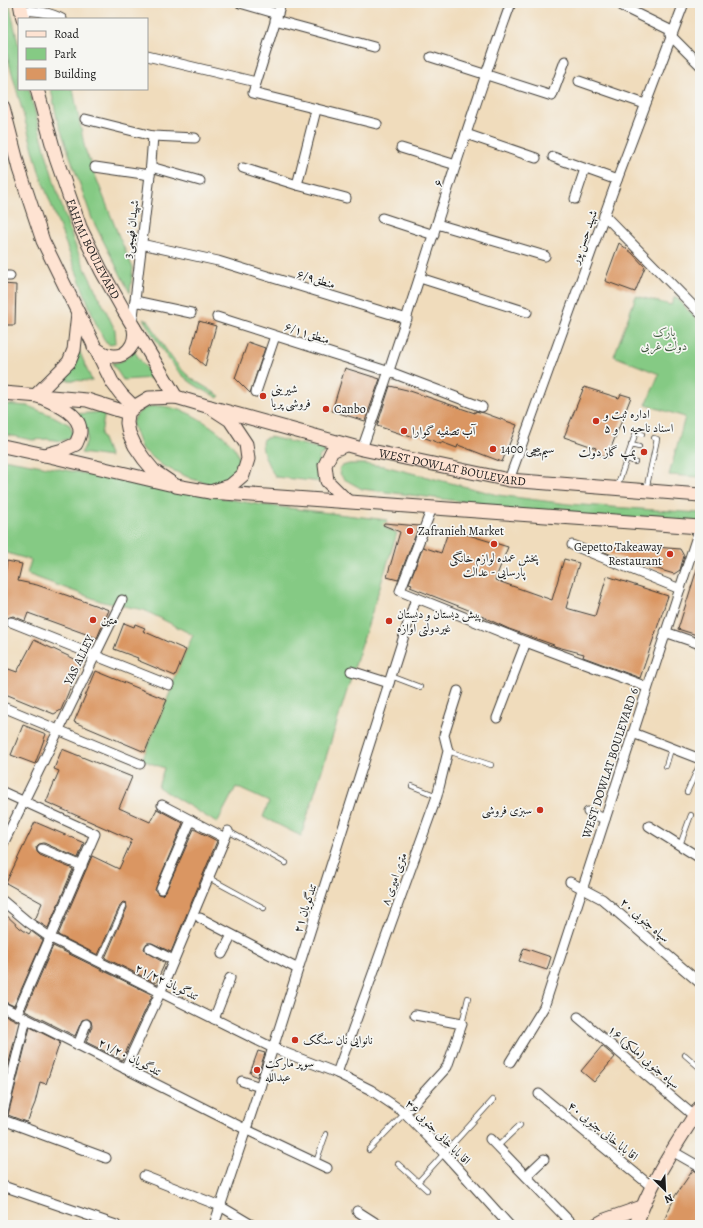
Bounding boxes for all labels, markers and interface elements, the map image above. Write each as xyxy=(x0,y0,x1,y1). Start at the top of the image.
legend xyxy=(18,18,148,90)
text: Road xyxy=(54,26,80,42)
text: Park xyxy=(54,46,77,62)
text: Building xyxy=(54,66,96,82)
street label: ۶ xyxy=(429,177,447,189)
street label: FAHIMI BOULEVARD xyxy=(63,197,124,302)
street label: 3شهیدان فهیمی xyxy=(119,199,144,259)
street label: شهید حسن پور xyxy=(567,208,602,267)
street label: منطق۶/۹ xyxy=(295,266,337,292)
street label: منطق۶/۱۱ xyxy=(282,318,332,348)
park label: پارک دولت غربی xyxy=(641,324,687,355)
place label: شیرینی فروشی پریا xyxy=(271,381,311,412)
marker: شیرینی فروشی پریا xyxy=(258,391,268,401)
place label: Canbo xyxy=(334,401,366,417)
marker: Canbo xyxy=(321,404,331,414)
place label: اداره ثبت و اسناد ناحیه ۱ و ۵ xyxy=(602,406,674,436)
marker: اداره ثبت و اسناد ناحیه ۱ و ۵ xyxy=(591,416,601,426)
place label: آب تصفیه گوارا xyxy=(412,423,477,439)
marker: آب تصفیه گوارا xyxy=(399,426,409,436)
place label: سیم‌پیچی 1400 xyxy=(501,441,555,461)
marker: سیم‌پیچی 1400 xyxy=(488,444,498,454)
place label: پمپ گاز دولت xyxy=(578,444,637,461)
street label: WEST DOWLAT BOULEVARD xyxy=(377,445,526,489)
marker: پمپ گاز دولت xyxy=(639,447,649,457)
place label: Zafranieh Market xyxy=(418,523,504,539)
marker: Zafranieh Market xyxy=(405,526,415,536)
marker: پخش عمده لوازم خانگی پارسایی - عدالت xyxy=(489,539,499,549)
place label: Gepetto Takeaway Restaurant xyxy=(574,539,663,569)
marker: Gepetto Takeaway Restaurant xyxy=(665,549,675,559)
place label: پخش عمده لوازم خانگی پارسایی - عدالت xyxy=(449,550,539,581)
place label: پیش دبستان و دبستان غیردولتی آوازه xyxy=(397,606,482,637)
place label: متین xyxy=(101,612,118,628)
marker: متین xyxy=(88,615,98,625)
marker: پیش دبستان و دبستان غیردولتی آوازه xyxy=(384,616,394,626)
street label: YAS ALLEY xyxy=(60,632,98,688)
street label: WEST DOWLAT BOULEVARD 6 xyxy=(578,685,642,841)
place label: سبزی فروشی xyxy=(482,802,532,819)
marker: سبزی فروشی xyxy=(535,805,545,815)
street label: ۸ متری امیری xyxy=(377,850,411,908)
street label: ۲۱ تندگویان xyxy=(290,881,321,935)
street label: ۲۰ سپاه جنوبی xyxy=(616,894,673,947)
street label: ۲۱/۲۲ تندگویان xyxy=(132,960,202,1004)
street label: ۱۶ سپاه جنوبی (ملکی) xyxy=(604,1021,683,1093)
place label: نانوایی نان سنگک xyxy=(303,1032,373,1048)
street label: ۲۱/۲۰ تندگویان xyxy=(96,1034,165,1080)
marker: نانوایی نان سنگک xyxy=(290,1035,300,1045)
place label: سوپر مارکت عبدالله xyxy=(265,1055,314,1085)
marker: سوپر مارکت عبدالله xyxy=(252,1065,262,1075)
street label: ۳۶ اقا بابا خانی جنوبی xyxy=(401,1096,474,1169)
street label: ۴۰ اقا بابا خانی جنوبی xyxy=(564,1098,642,1165)
north arrow xyxy=(645,1170,685,1210)
text: N xyxy=(662,1190,676,1207)

